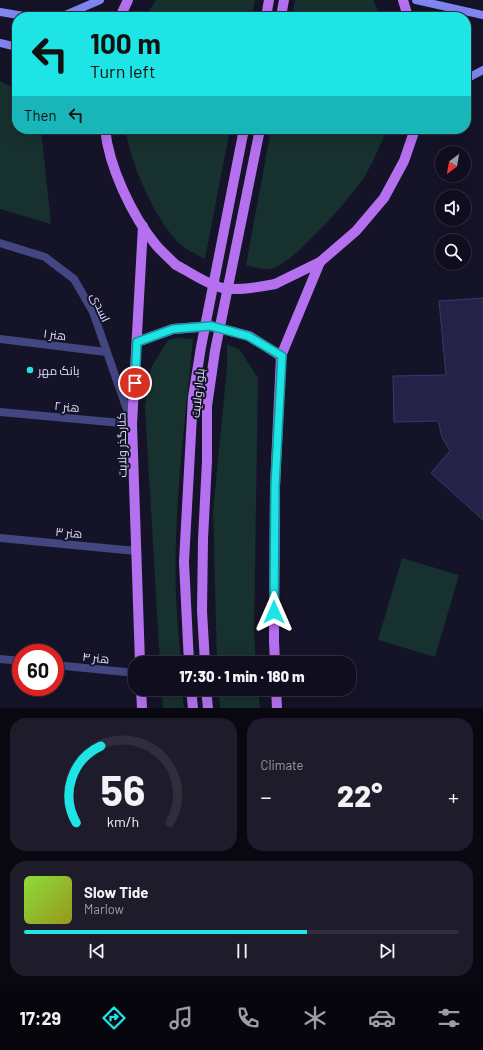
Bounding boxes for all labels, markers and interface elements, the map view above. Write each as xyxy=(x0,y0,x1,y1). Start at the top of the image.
text: 100 m xyxy=(90,26,161,60)
icon: left xyxy=(24,28,76,80)
text: Turn left xyxy=(90,60,156,82)
icon: left xyxy=(65,104,87,126)
text: Then xyxy=(24,106,57,124)
north arrow xyxy=(435,146,471,182)
map controls xyxy=(435,146,471,270)
button: sound xyxy=(435,190,471,226)
button: search xyxy=(435,234,471,270)
street label: اسدی xyxy=(88,290,114,324)
street label: هنر ۱ xyxy=(43,326,67,343)
place label: بانک مهر xyxy=(37,363,79,378)
marker: بانک مهر xyxy=(25,365,35,375)
pin xyxy=(118,366,152,400)
street label: بلوار ولایت xyxy=(187,367,208,419)
icon: arrive xyxy=(124,372,146,394)
street label: هنر ۲ xyxy=(54,398,80,415)
street label: کنارگذر ولایت xyxy=(113,412,130,478)
street label: هنر ۳ xyxy=(55,524,83,541)
position arrow xyxy=(253,591,295,633)
speed limit sign: 60 xyxy=(12,644,64,696)
street label: هنر ۴ xyxy=(82,649,110,666)
text: 17:30 · 1 min · 180 m xyxy=(179,667,305,685)
text: Climate xyxy=(261,757,304,773)
text: 56 xyxy=(101,763,146,813)
text: 22° xyxy=(337,777,382,813)
text: − xyxy=(261,783,272,809)
text: + xyxy=(448,783,459,809)
text: km/h xyxy=(107,812,139,829)
text: Slow Tide xyxy=(84,883,148,901)
text: Marlow xyxy=(84,901,124,917)
icon: previous xyxy=(86,940,108,962)
icon: pause xyxy=(231,940,253,962)
icon: next xyxy=(376,940,398,962)
icon: directions xyxy=(100,1004,128,1032)
icon: music xyxy=(167,1004,195,1032)
icon: phone xyxy=(234,1004,262,1032)
icon: climate xyxy=(301,1004,329,1032)
icon: car xyxy=(368,1004,396,1032)
icon: filters xyxy=(435,1004,463,1032)
text: 17:29 xyxy=(20,1007,61,1029)

